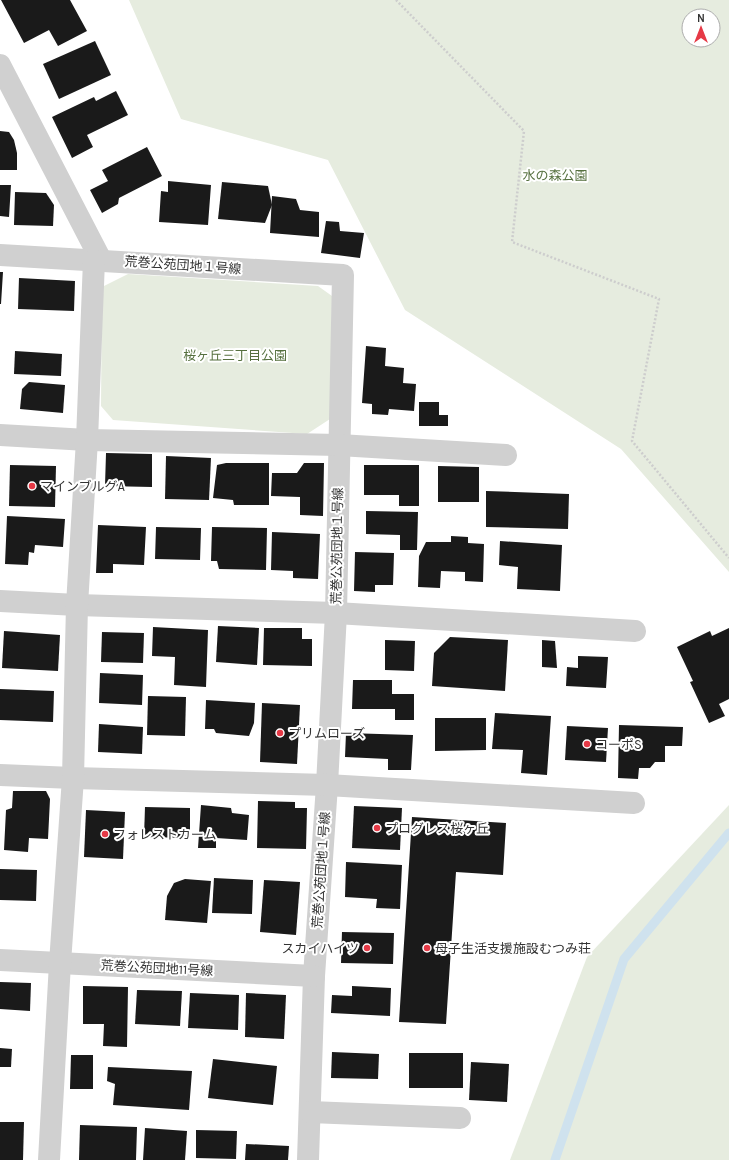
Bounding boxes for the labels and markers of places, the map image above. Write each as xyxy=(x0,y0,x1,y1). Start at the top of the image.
place label: マインブルグA xyxy=(40,479,126,494)
marker: マインブルグA xyxy=(27,481,37,491)
place label: プリムローズ xyxy=(288,726,365,741)
marker: プリムローズ xyxy=(275,728,285,738)
place label: コーポS xyxy=(595,737,642,752)
marker: コーポS xyxy=(582,739,592,749)
place label: プログレス桜ヶ丘 xyxy=(385,821,489,836)
marker: プログレス桜ヶ丘 xyxy=(372,823,382,833)
place label: フォレストカーム xyxy=(113,827,217,842)
marker: フォレストカーム xyxy=(100,829,110,839)
place label: スカイハイツ xyxy=(282,941,359,956)
place label: 母子生活支援施設むつみ荘 xyxy=(435,941,591,956)
marker: スカイハイツ xyxy=(362,943,372,953)
marker: 母子生活支援施設むつみ荘 xyxy=(422,943,432,953)

